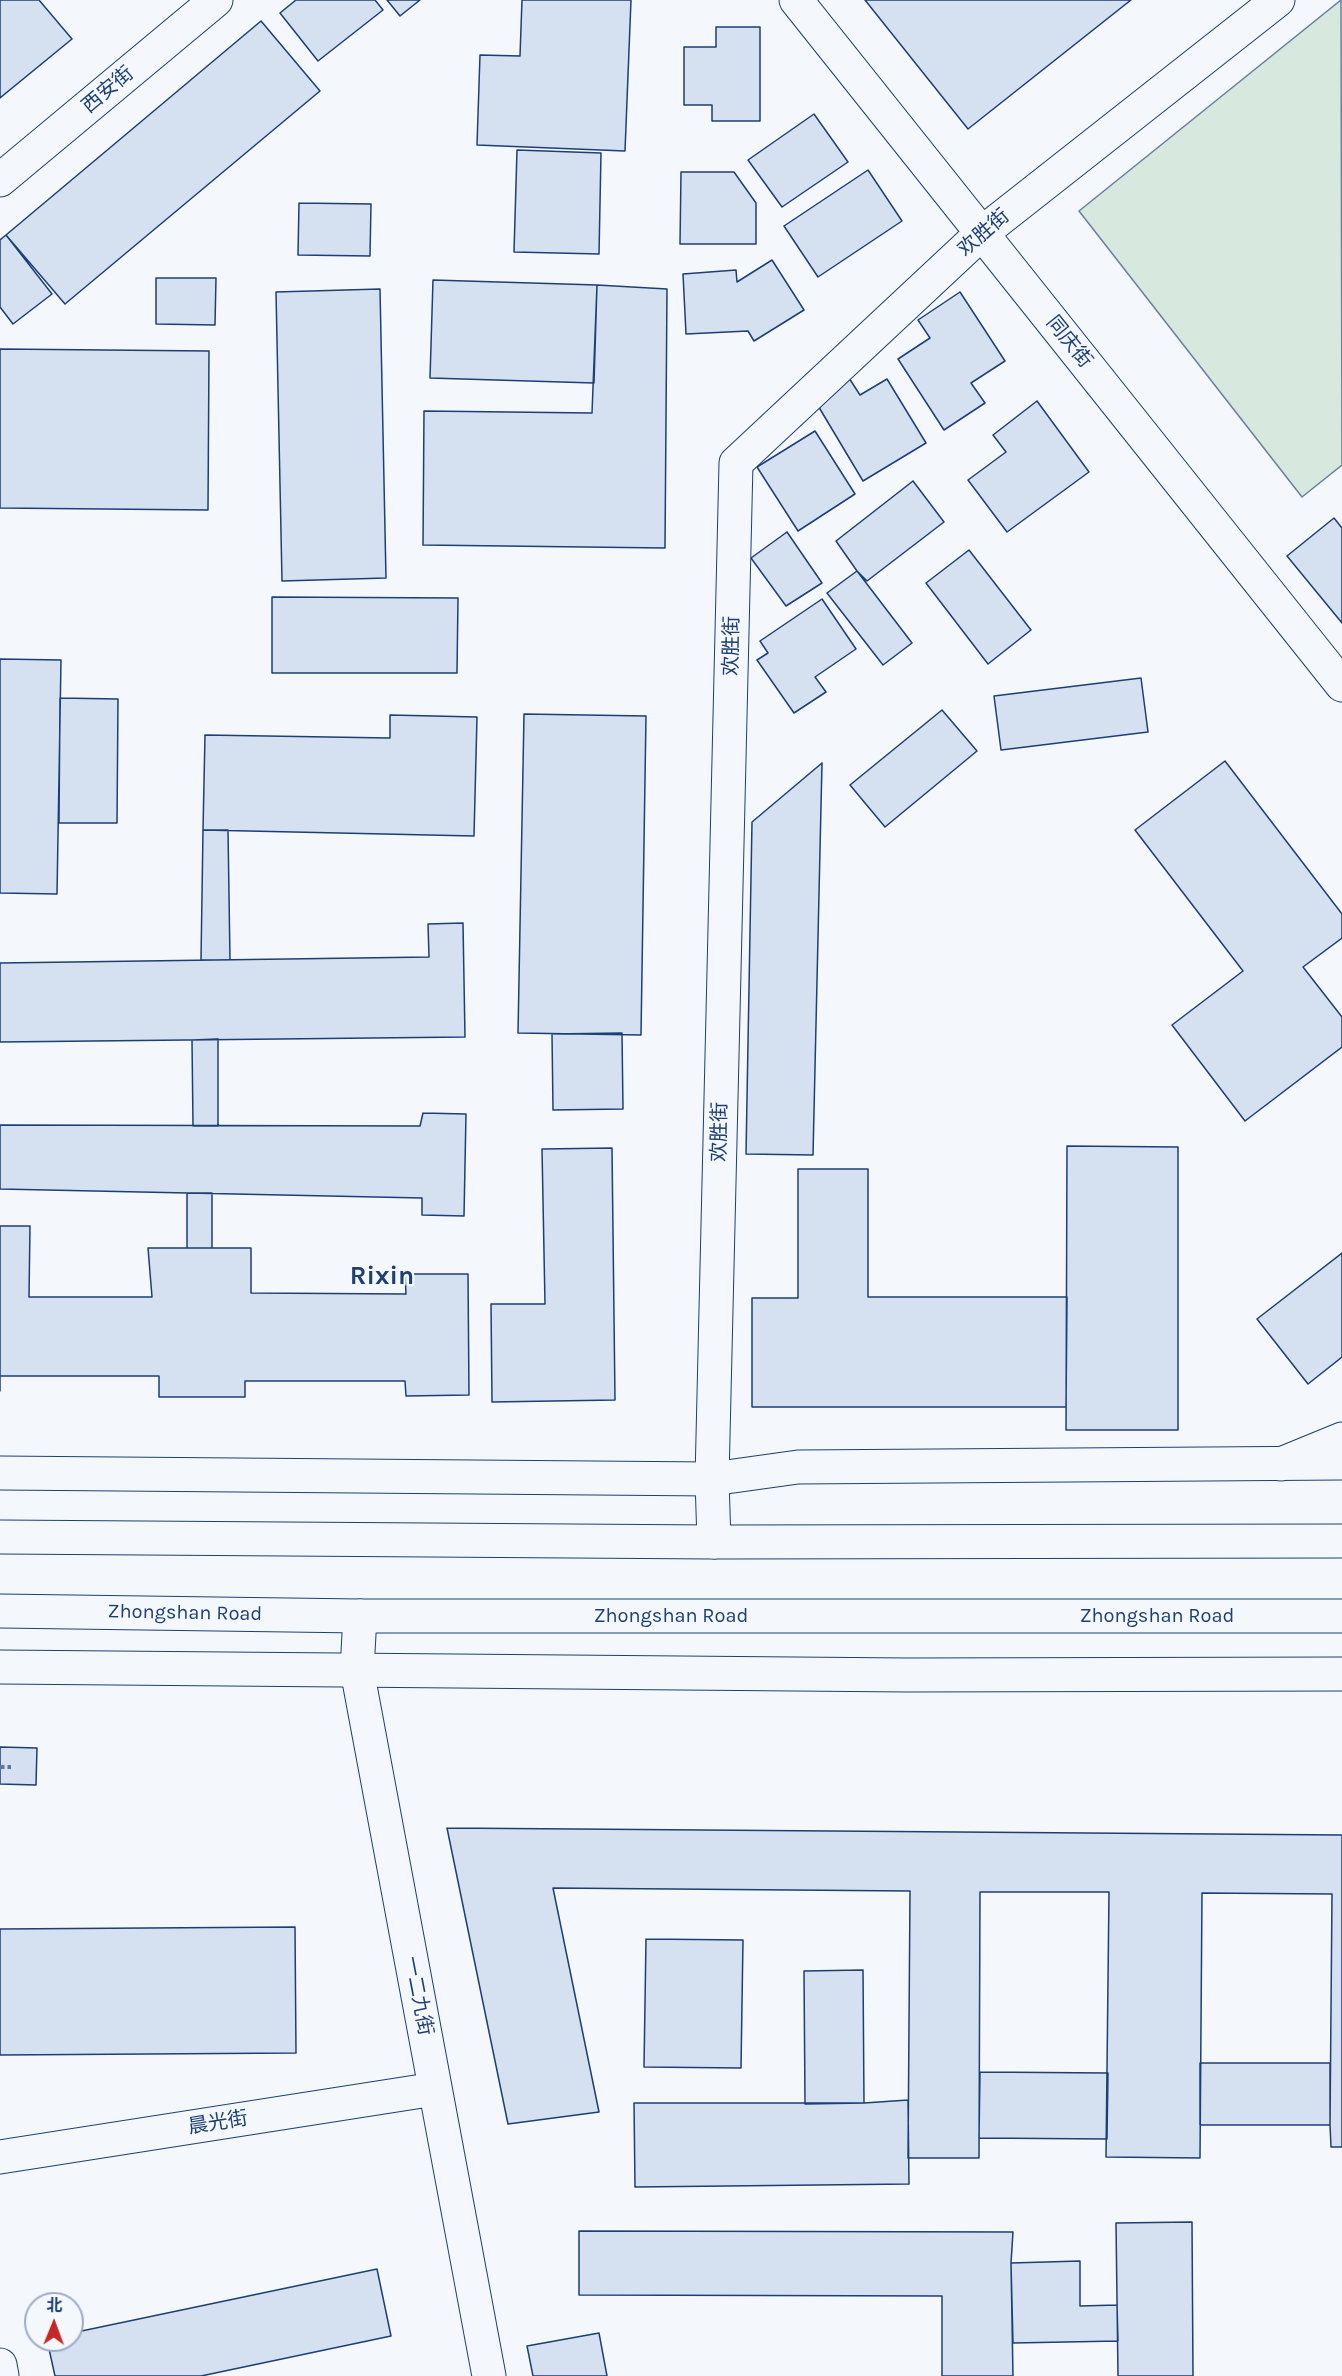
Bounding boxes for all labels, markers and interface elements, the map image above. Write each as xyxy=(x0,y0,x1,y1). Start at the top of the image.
street label: 西安街 xyxy=(77,62,139,118)
street label: 欢胜街 xyxy=(953,204,1015,262)
street label: 同庆街 xyxy=(1041,311,1097,373)
street label: 欢胜街 xyxy=(719,616,745,676)
street label: 欢胜街 xyxy=(707,1102,733,1162)
district label: Rixin xyxy=(350,1261,414,1293)
street label: Zhongshan Road xyxy=(107,1600,263,1626)
street label: Zhongshan Road xyxy=(594,1604,748,1628)
street label: Zhongshan Road xyxy=(1080,1604,1234,1628)
street label: 一二九街 xyxy=(399,1954,437,2038)
street label: 晨光街 xyxy=(186,2106,250,2140)
north arrow xyxy=(24,2292,84,2352)
text: 北 xyxy=(46,2296,62,2315)

